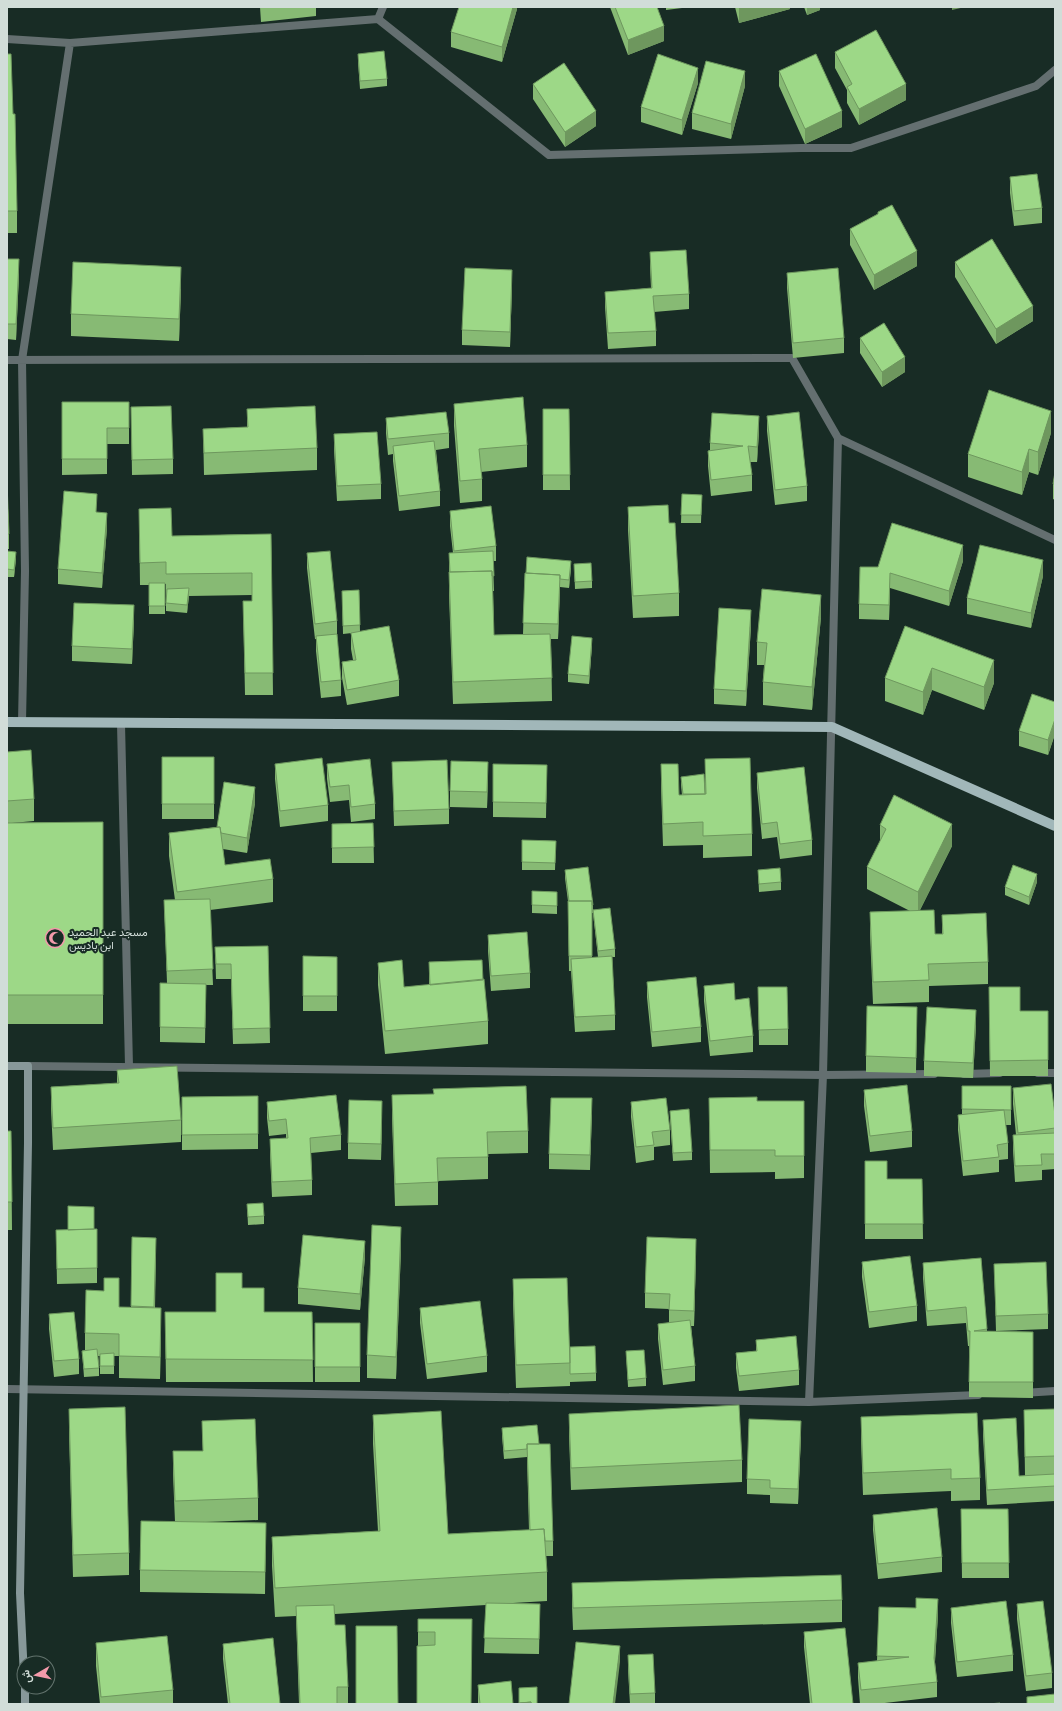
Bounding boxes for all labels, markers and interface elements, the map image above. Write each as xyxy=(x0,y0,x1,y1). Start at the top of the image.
place label: مسجد عبد الحميد ابن باديس xyxy=(69,926,148,952)
mosque icon: مسجد عبد الحميد ابن باديس xyxy=(44,927,66,949)
north arrow xyxy=(16,1655,56,1695)
text: ش xyxy=(19,1669,34,1684)

